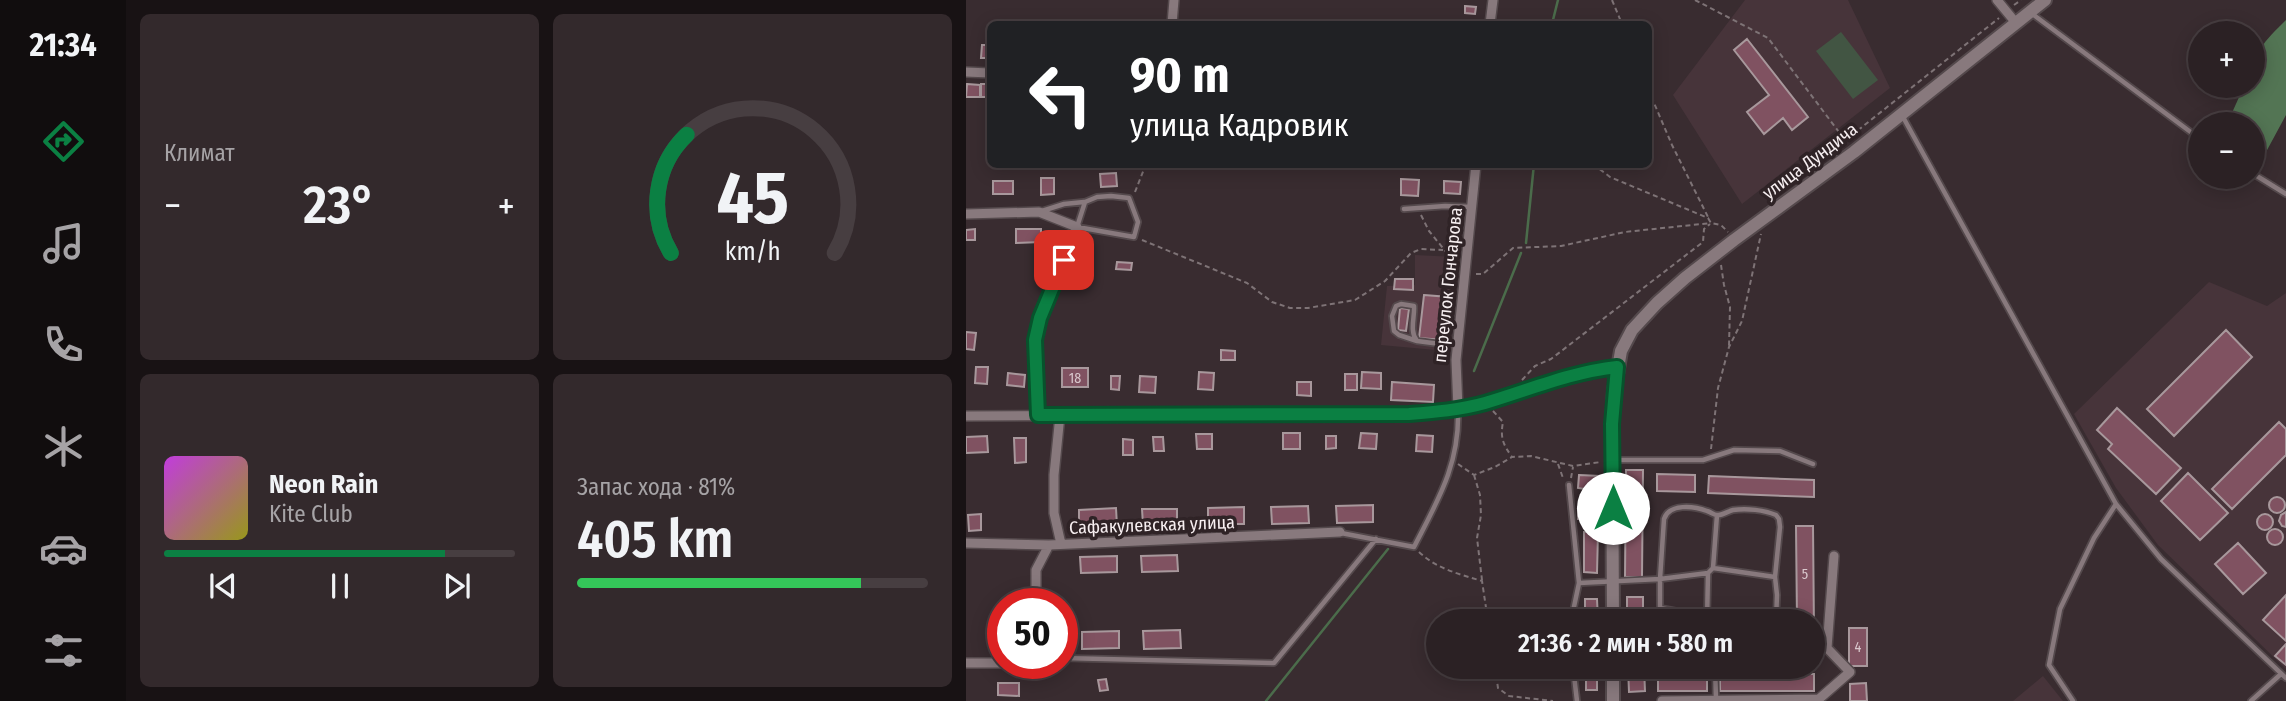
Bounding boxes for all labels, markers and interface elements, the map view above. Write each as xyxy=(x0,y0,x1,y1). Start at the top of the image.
map controls xyxy=(2188,21,2265,189)
button: + xyxy=(2188,21,2265,98)
text: 21:34 xyxy=(29,26,97,64)
text: 90 m xyxy=(1130,46,1230,105)
icon: left xyxy=(1015,49,1106,140)
text: улица Кадровик xyxy=(1130,106,1349,144)
button: − xyxy=(2188,112,2265,189)
icon: directions xyxy=(39,117,88,166)
street label: улица Дундича xyxy=(1758,118,1862,204)
text: Климат xyxy=(164,139,235,167)
text: 45 xyxy=(716,155,789,242)
text: 23° xyxy=(303,174,376,237)
text: − xyxy=(164,183,181,229)
text: + xyxy=(498,183,515,229)
street label: переулок Гончарова xyxy=(1429,206,1467,364)
icon: music xyxy=(39,219,88,268)
pin xyxy=(1034,230,1094,290)
text: km/h xyxy=(725,237,780,267)
icon: arrive xyxy=(1045,241,1083,279)
icon: phone xyxy=(39,320,88,369)
house number: 18 xyxy=(1069,370,1081,387)
icon: climate xyxy=(39,422,88,471)
text: Neon Rain xyxy=(269,469,378,500)
position arrow xyxy=(1576,471,1650,545)
text: Запас хода · 81% xyxy=(577,473,735,501)
text: Kite Club xyxy=(269,500,353,528)
text: 405 km xyxy=(577,508,733,571)
street label: Сафакулевская улица xyxy=(1069,511,1236,539)
icon: car xyxy=(39,524,88,573)
house number: 5 xyxy=(1802,566,1808,583)
icon: previous xyxy=(204,567,242,605)
icon: pause xyxy=(321,567,359,605)
icon: next xyxy=(438,567,476,605)
speed limit sign: 50 xyxy=(987,588,1078,679)
icon: filters xyxy=(39,626,88,675)
text: 21:36 · 2 мин · 580 m xyxy=(1518,628,1733,659)
house number: 4 xyxy=(1855,639,1862,656)

